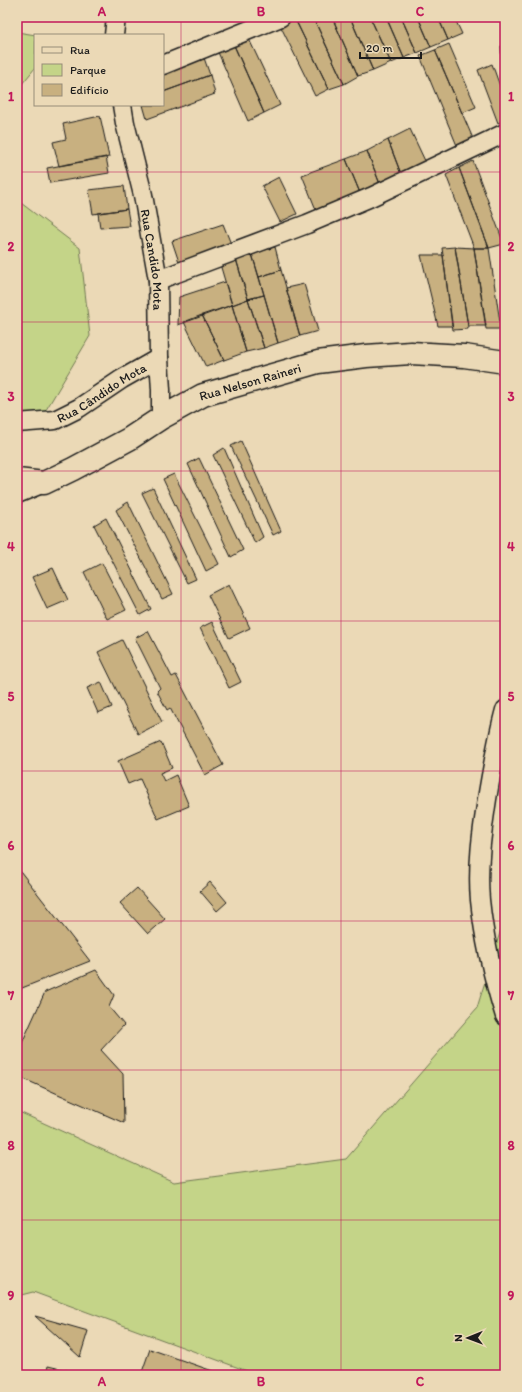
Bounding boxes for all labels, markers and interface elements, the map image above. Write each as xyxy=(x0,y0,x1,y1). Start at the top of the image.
text: A xyxy=(97,4,107,19)
text: B xyxy=(257,4,266,19)
text: C xyxy=(416,4,425,19)
legend xyxy=(34,34,164,106)
scale bar xyxy=(360,34,421,60)
text: 20 m xyxy=(366,41,393,55)
text: Rua xyxy=(70,43,90,57)
text: Parque xyxy=(70,63,106,77)
text: Edifício xyxy=(70,83,109,97)
text: 1 xyxy=(8,89,14,104)
text: 1 xyxy=(508,89,514,104)
street label: Rua Candido Mota xyxy=(138,208,166,311)
text: 2 xyxy=(8,239,15,254)
text: 2 xyxy=(508,239,515,254)
street label: Rua Cândido Mota xyxy=(54,359,149,425)
street label: Rua Nelson Raineri xyxy=(197,360,303,403)
text: 3 xyxy=(7,389,15,404)
text: 3 xyxy=(507,389,515,404)
text: 4 xyxy=(7,539,15,554)
text: 4 xyxy=(507,539,515,554)
text: 5 xyxy=(8,689,15,704)
text: 5 xyxy=(508,689,515,704)
text: 6 xyxy=(8,838,15,853)
text: 6 xyxy=(508,838,515,853)
text: 7 xyxy=(7,988,15,1003)
text: 7 xyxy=(507,988,515,1003)
text: 8 xyxy=(7,1138,15,1153)
text: 8 xyxy=(507,1138,515,1153)
text: 9 xyxy=(8,1288,15,1303)
text: 9 xyxy=(508,1288,515,1303)
north arrow xyxy=(448,1318,488,1358)
text: N xyxy=(452,1334,465,1342)
text: A xyxy=(97,1374,107,1389)
text: B xyxy=(257,1374,266,1389)
text: C xyxy=(416,1374,425,1389)

